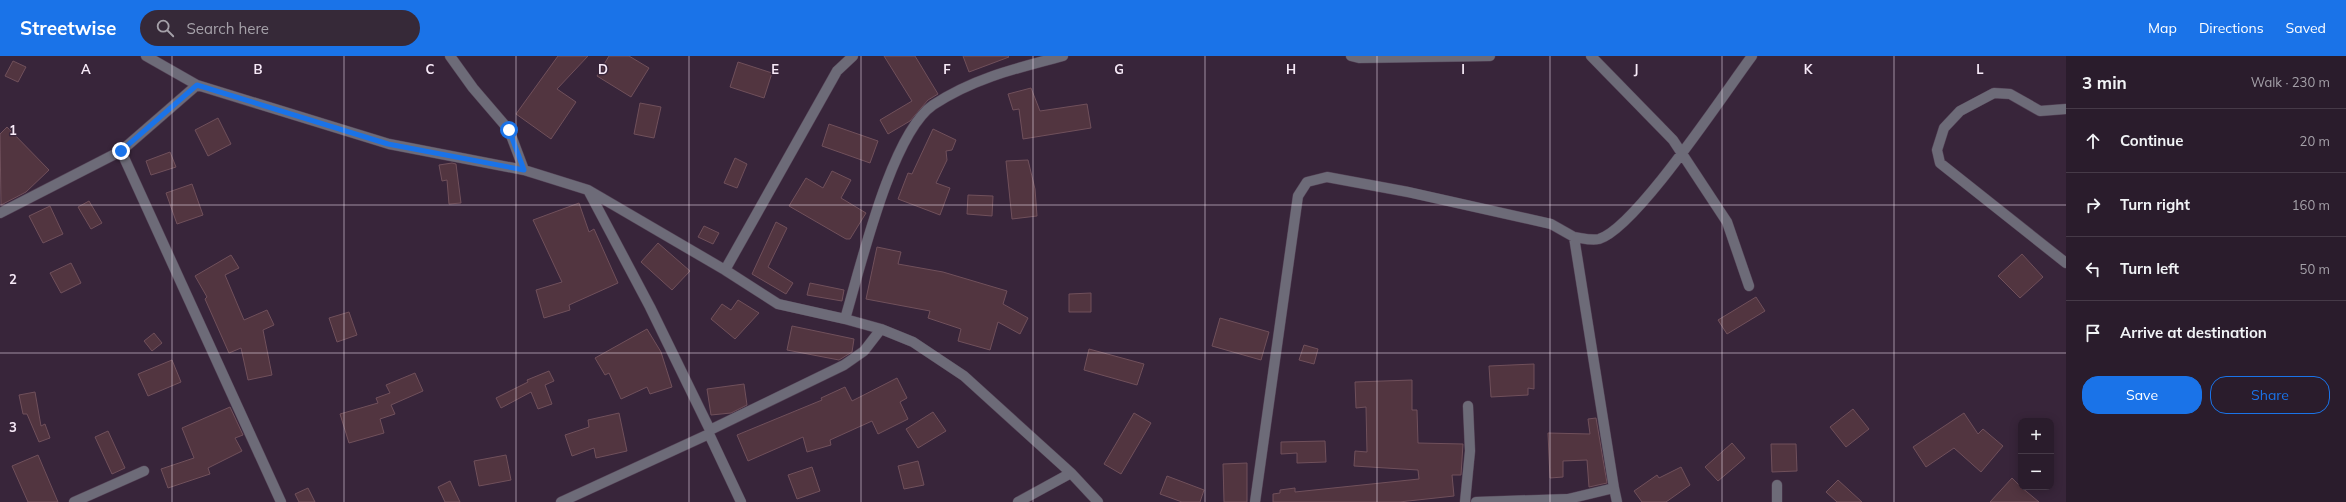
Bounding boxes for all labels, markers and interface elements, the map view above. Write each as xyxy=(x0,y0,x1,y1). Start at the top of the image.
search box xyxy=(140,10,420,46)
text: Streetwise xyxy=(20,16,116,40)
icon: search xyxy=(154,17,176,39)
text: Search here xyxy=(186,19,269,38)
text: Map xyxy=(2148,19,2177,37)
text: Directions xyxy=(2199,19,2264,37)
text: Saved xyxy=(2286,19,2326,37)
text: A xyxy=(81,61,91,77)
text: B xyxy=(254,61,263,77)
text: C xyxy=(426,61,435,77)
text: D xyxy=(598,61,608,77)
text: E xyxy=(771,61,779,77)
text: F xyxy=(943,61,951,77)
text: G xyxy=(1114,61,1124,77)
text: H xyxy=(1286,61,1296,77)
text: I xyxy=(1461,61,1465,77)
text: J xyxy=(1634,61,1638,77)
text: K xyxy=(1804,61,1814,77)
text: L xyxy=(1976,61,1984,77)
text: 3 min xyxy=(2082,72,2127,93)
text: Walk · 230 m xyxy=(2251,74,2330,90)
route start xyxy=(500,121,518,139)
text: 1 xyxy=(9,122,17,138)
icon: ahead xyxy=(2082,130,2104,152)
text: Continue xyxy=(2120,131,2183,150)
text: 20 m xyxy=(2300,133,2330,149)
route end xyxy=(112,142,130,160)
icon: right xyxy=(2082,194,2104,216)
text: Turn right xyxy=(2120,195,2190,214)
text: 160 m xyxy=(2292,197,2330,213)
icon: left xyxy=(2082,258,2104,280)
text: Turn left xyxy=(2120,259,2179,278)
text: 50 m xyxy=(2300,261,2330,277)
text: 2 xyxy=(9,271,17,287)
icon: arrive xyxy=(2082,322,2104,344)
text: Arrive at destination xyxy=(2120,323,2267,342)
button: Save xyxy=(2082,376,2202,414)
button: Share xyxy=(2210,376,2330,414)
map controls xyxy=(2018,418,2054,490)
button: + xyxy=(2018,418,2054,454)
text: 3 xyxy=(9,419,17,435)
button: − xyxy=(2018,454,2054,490)

